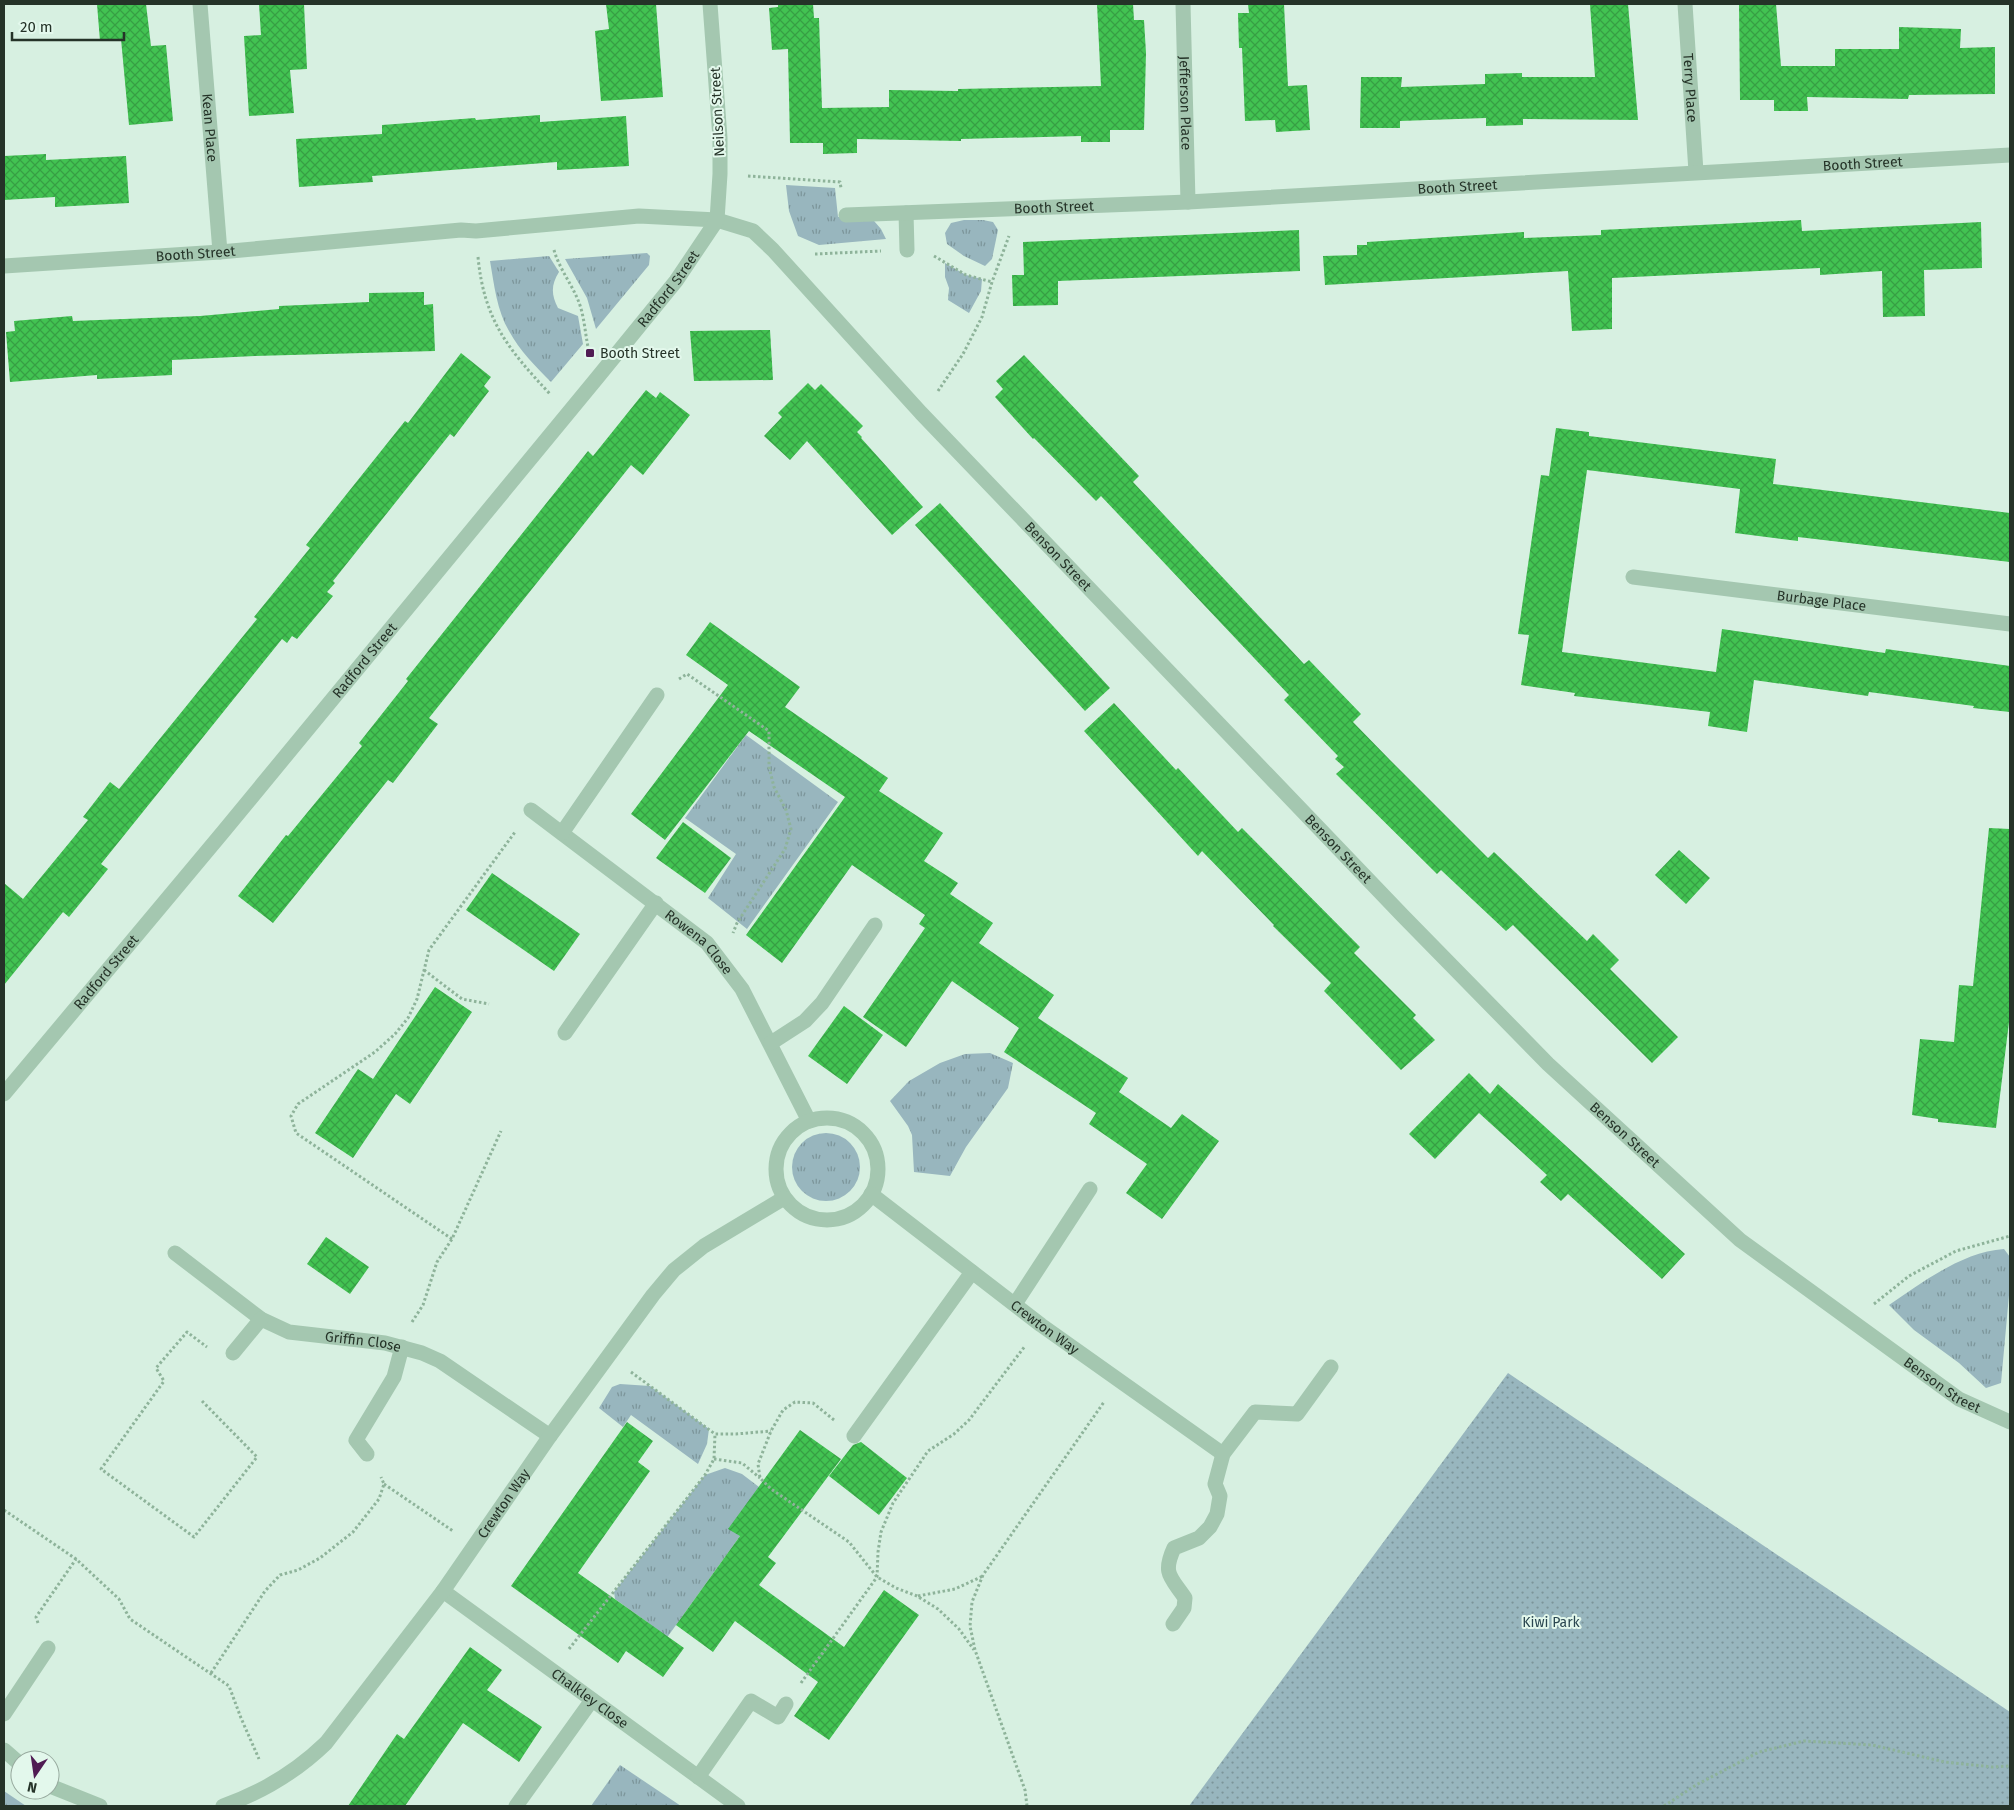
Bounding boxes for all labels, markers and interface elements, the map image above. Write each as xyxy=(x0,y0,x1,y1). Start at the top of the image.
scale bar xyxy=(12,10,125,42)
text: 20 m xyxy=(20,18,53,36)
street label: Terry Place xyxy=(1679,53,1701,123)
street label: Jefferson Place xyxy=(1175,56,1195,150)
street label: Neilson Street xyxy=(707,66,728,157)
street label: Kean Place xyxy=(198,93,221,163)
street label: Booth Street xyxy=(1822,153,1904,175)
street label: Booth Street xyxy=(1417,176,1499,198)
street label: Booth Street xyxy=(1014,198,1095,218)
street label: Booth Street xyxy=(155,243,237,265)
street label: Radford Street xyxy=(634,246,704,331)
place label: Booth Street xyxy=(600,345,681,362)
marker: Booth Street xyxy=(584,347,596,359)
street label: Benson Street xyxy=(1021,519,1095,595)
street label: Burbage Place xyxy=(1776,587,1867,615)
street label: Radford Street xyxy=(329,619,401,702)
street label: Benson Street xyxy=(1301,811,1376,888)
street label: Rowena Close xyxy=(661,906,736,978)
street label: Radford Street xyxy=(70,931,143,1013)
street label: Benson Street xyxy=(1586,1099,1664,1172)
street label: Crewton Way xyxy=(1007,1297,1082,1358)
street label: Griffin Close xyxy=(324,1328,403,1356)
street label: Benson Street xyxy=(1900,1354,1984,1417)
street label: Crewton Way xyxy=(474,1465,534,1542)
park label: Kiwi Park xyxy=(1522,1614,1581,1631)
street label: Chalkley Close xyxy=(548,1665,632,1732)
north arrow xyxy=(10,1750,60,1800)
text: N xyxy=(26,1778,39,1797)

